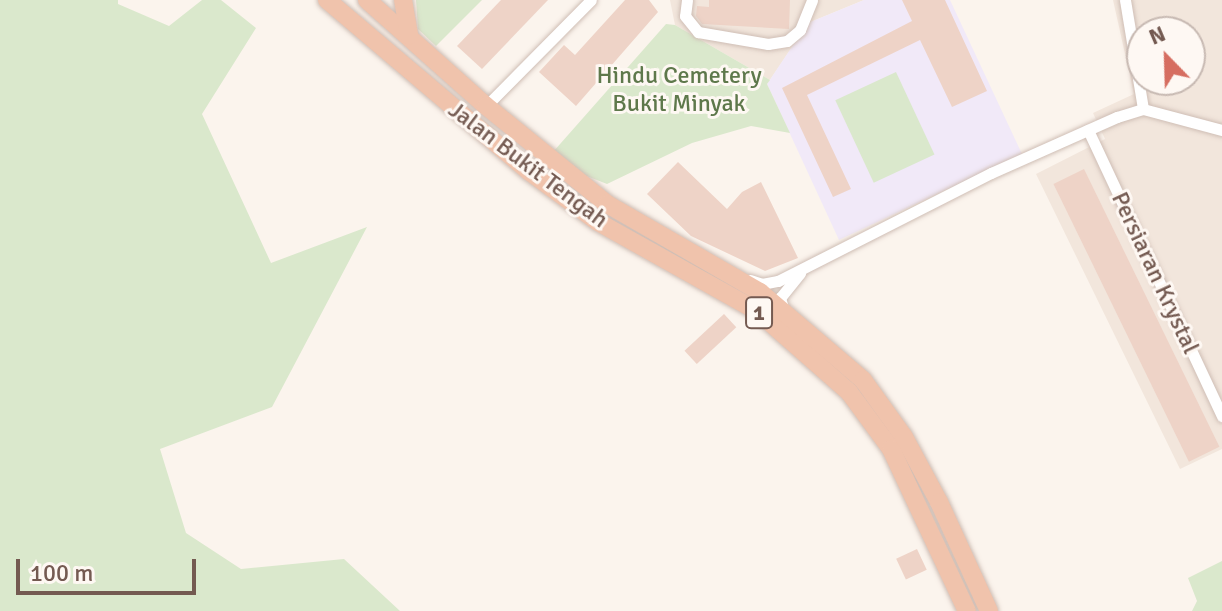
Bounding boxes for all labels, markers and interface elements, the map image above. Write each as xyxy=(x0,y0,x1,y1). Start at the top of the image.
north arrow xyxy=(1126,16,1206,96)
text: N xyxy=(1145,20,1170,51)
park label: Hindu Cemetery Bukit Minyak xyxy=(596,62,762,118)
street label: Jalan Bukit Tengah xyxy=(443,96,613,234)
street label: Persiaran Krystal xyxy=(1105,187,1205,359)
road number: 1 xyxy=(745,295,773,331)
scale bar xyxy=(20,543,200,593)
text: 100 m xyxy=(30,558,93,588)

